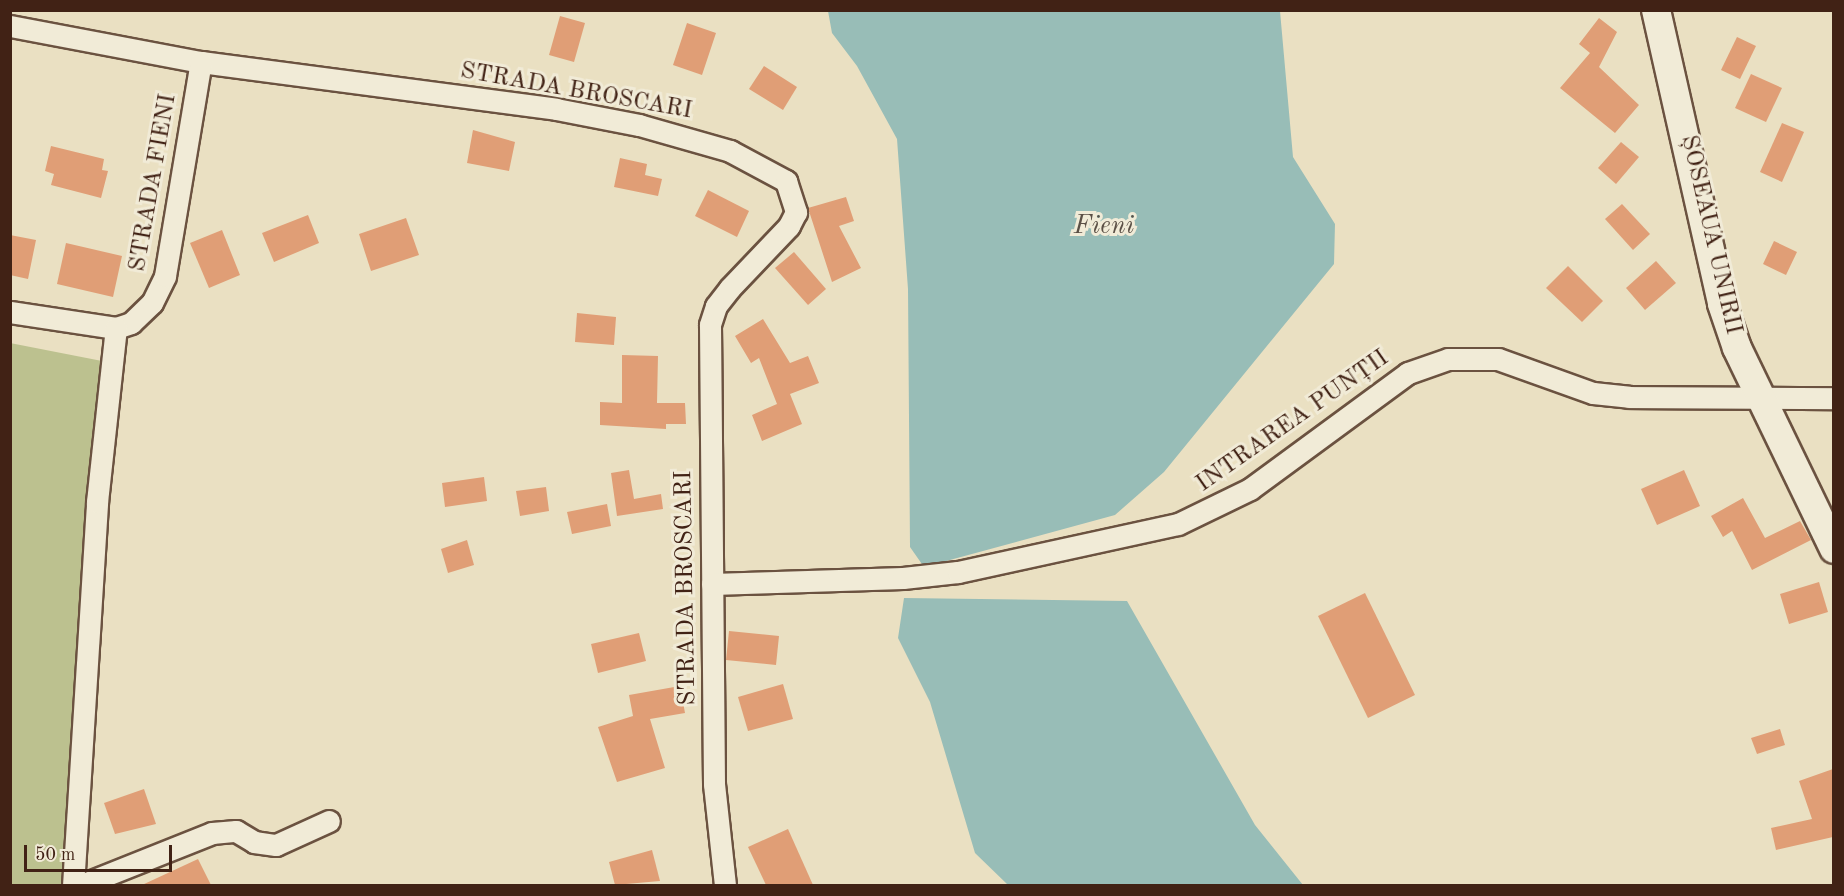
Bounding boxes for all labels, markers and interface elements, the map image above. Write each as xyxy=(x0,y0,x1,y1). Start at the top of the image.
street label: STRADA BROSCARI xyxy=(458,57,694,127)
street label: STRADA FIENI xyxy=(124,92,184,274)
street label: ȘOSEAUA UNIRII xyxy=(1673,132,1747,338)
water label: Fieni xyxy=(1074,211,1134,243)
street label: INTRAREA PUNȚII xyxy=(1191,345,1395,499)
street label: STRADA BROSCARI xyxy=(671,470,703,706)
scale bar xyxy=(27,833,176,871)
text: 50 m xyxy=(35,846,75,864)

